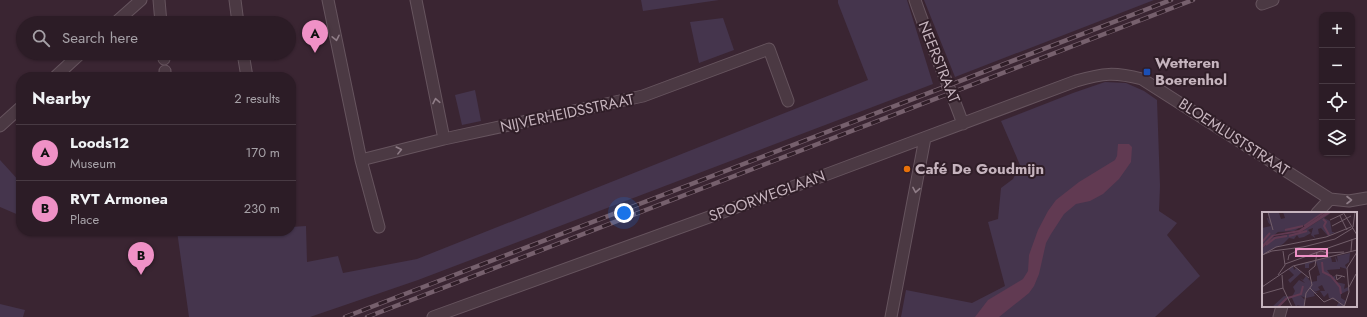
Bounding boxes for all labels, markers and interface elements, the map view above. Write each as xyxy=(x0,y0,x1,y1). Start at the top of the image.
map controls xyxy=(1319,12,1355,156)
button: + xyxy=(1319,12,1355,48)
search box xyxy=(16,16,296,60)
street label: NEERSTRAAT xyxy=(913,18,965,106)
pin: A xyxy=(302,20,328,53)
icon: search xyxy=(30,27,52,49)
text: Search here xyxy=(62,27,138,49)
one-way arrow xyxy=(331,35,339,41)
button: − xyxy=(1319,48,1355,84)
place label: Wetteren Boerenhol xyxy=(1155,52,1227,91)
marker: Wetteren Boerenhol xyxy=(1142,67,1152,77)
button: locate xyxy=(1319,84,1355,120)
text: Nearby xyxy=(32,86,90,110)
street label: NIJVERHEIDSSTRAAT xyxy=(498,88,636,138)
text: 2 results xyxy=(234,89,280,108)
street label: BLOEMLUSTSTRAAT xyxy=(1174,93,1294,181)
one-way arrow xyxy=(432,98,441,104)
button: layers xyxy=(1319,120,1355,156)
text: Loods12 xyxy=(70,132,129,154)
text: A xyxy=(40,143,50,162)
text: 170 m xyxy=(245,143,280,162)
one-way arrow xyxy=(395,146,402,155)
text: Museum xyxy=(70,154,116,173)
place label: Café De Goudmijn xyxy=(915,158,1044,180)
marker: Café De Goudmijn xyxy=(902,164,912,174)
street label: SPOORWEGLAAN xyxy=(706,165,828,227)
one-way arrow xyxy=(912,187,920,193)
text: RVT Armonea xyxy=(70,188,168,210)
one-way arrow xyxy=(1346,196,1352,204)
text: B xyxy=(41,199,49,218)
text: 230 m xyxy=(244,199,280,218)
your location xyxy=(614,203,634,223)
text: Place xyxy=(70,210,99,229)
inset map xyxy=(1262,212,1357,307)
pin: B xyxy=(128,242,154,275)

